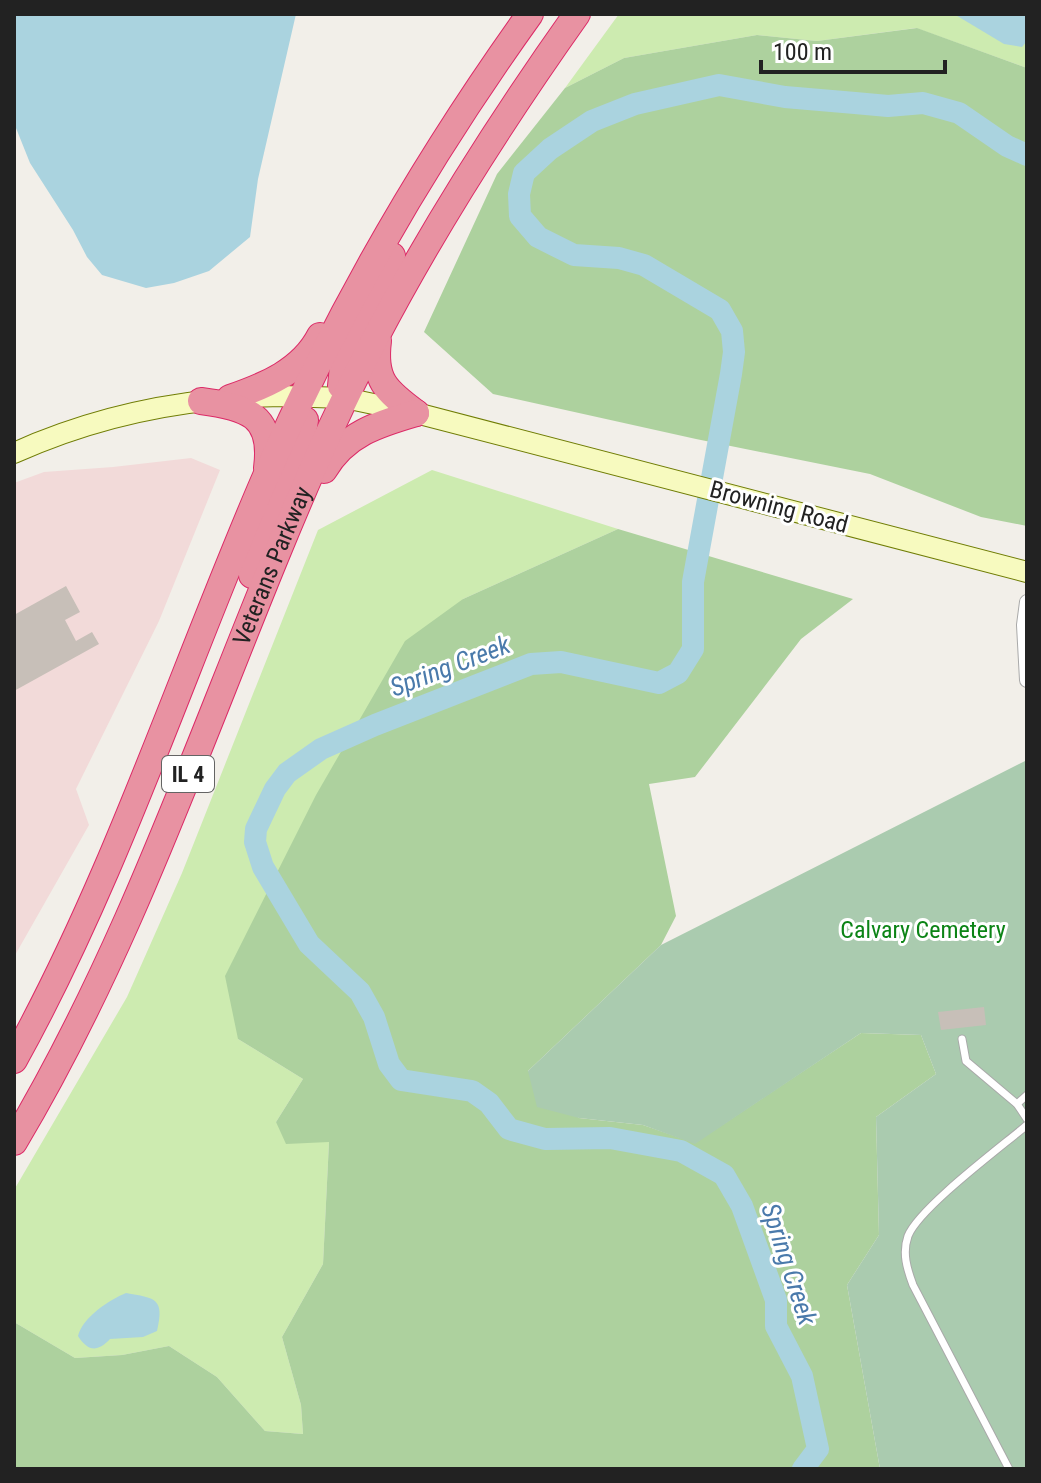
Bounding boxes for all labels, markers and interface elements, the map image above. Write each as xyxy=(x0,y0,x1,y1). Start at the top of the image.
scale bar xyxy=(761,24,945,74)
text: 100 m xyxy=(773,38,832,66)
street label: Browning Road xyxy=(707,475,851,539)
street label: Veterans Parkway xyxy=(227,482,317,649)
water label: Spring Creek xyxy=(386,629,515,703)
road number: IL 4 xyxy=(162,756,214,792)
park label: Calvary Cemetery xyxy=(840,916,1006,944)
water label: Spring Creek xyxy=(755,1199,823,1329)

